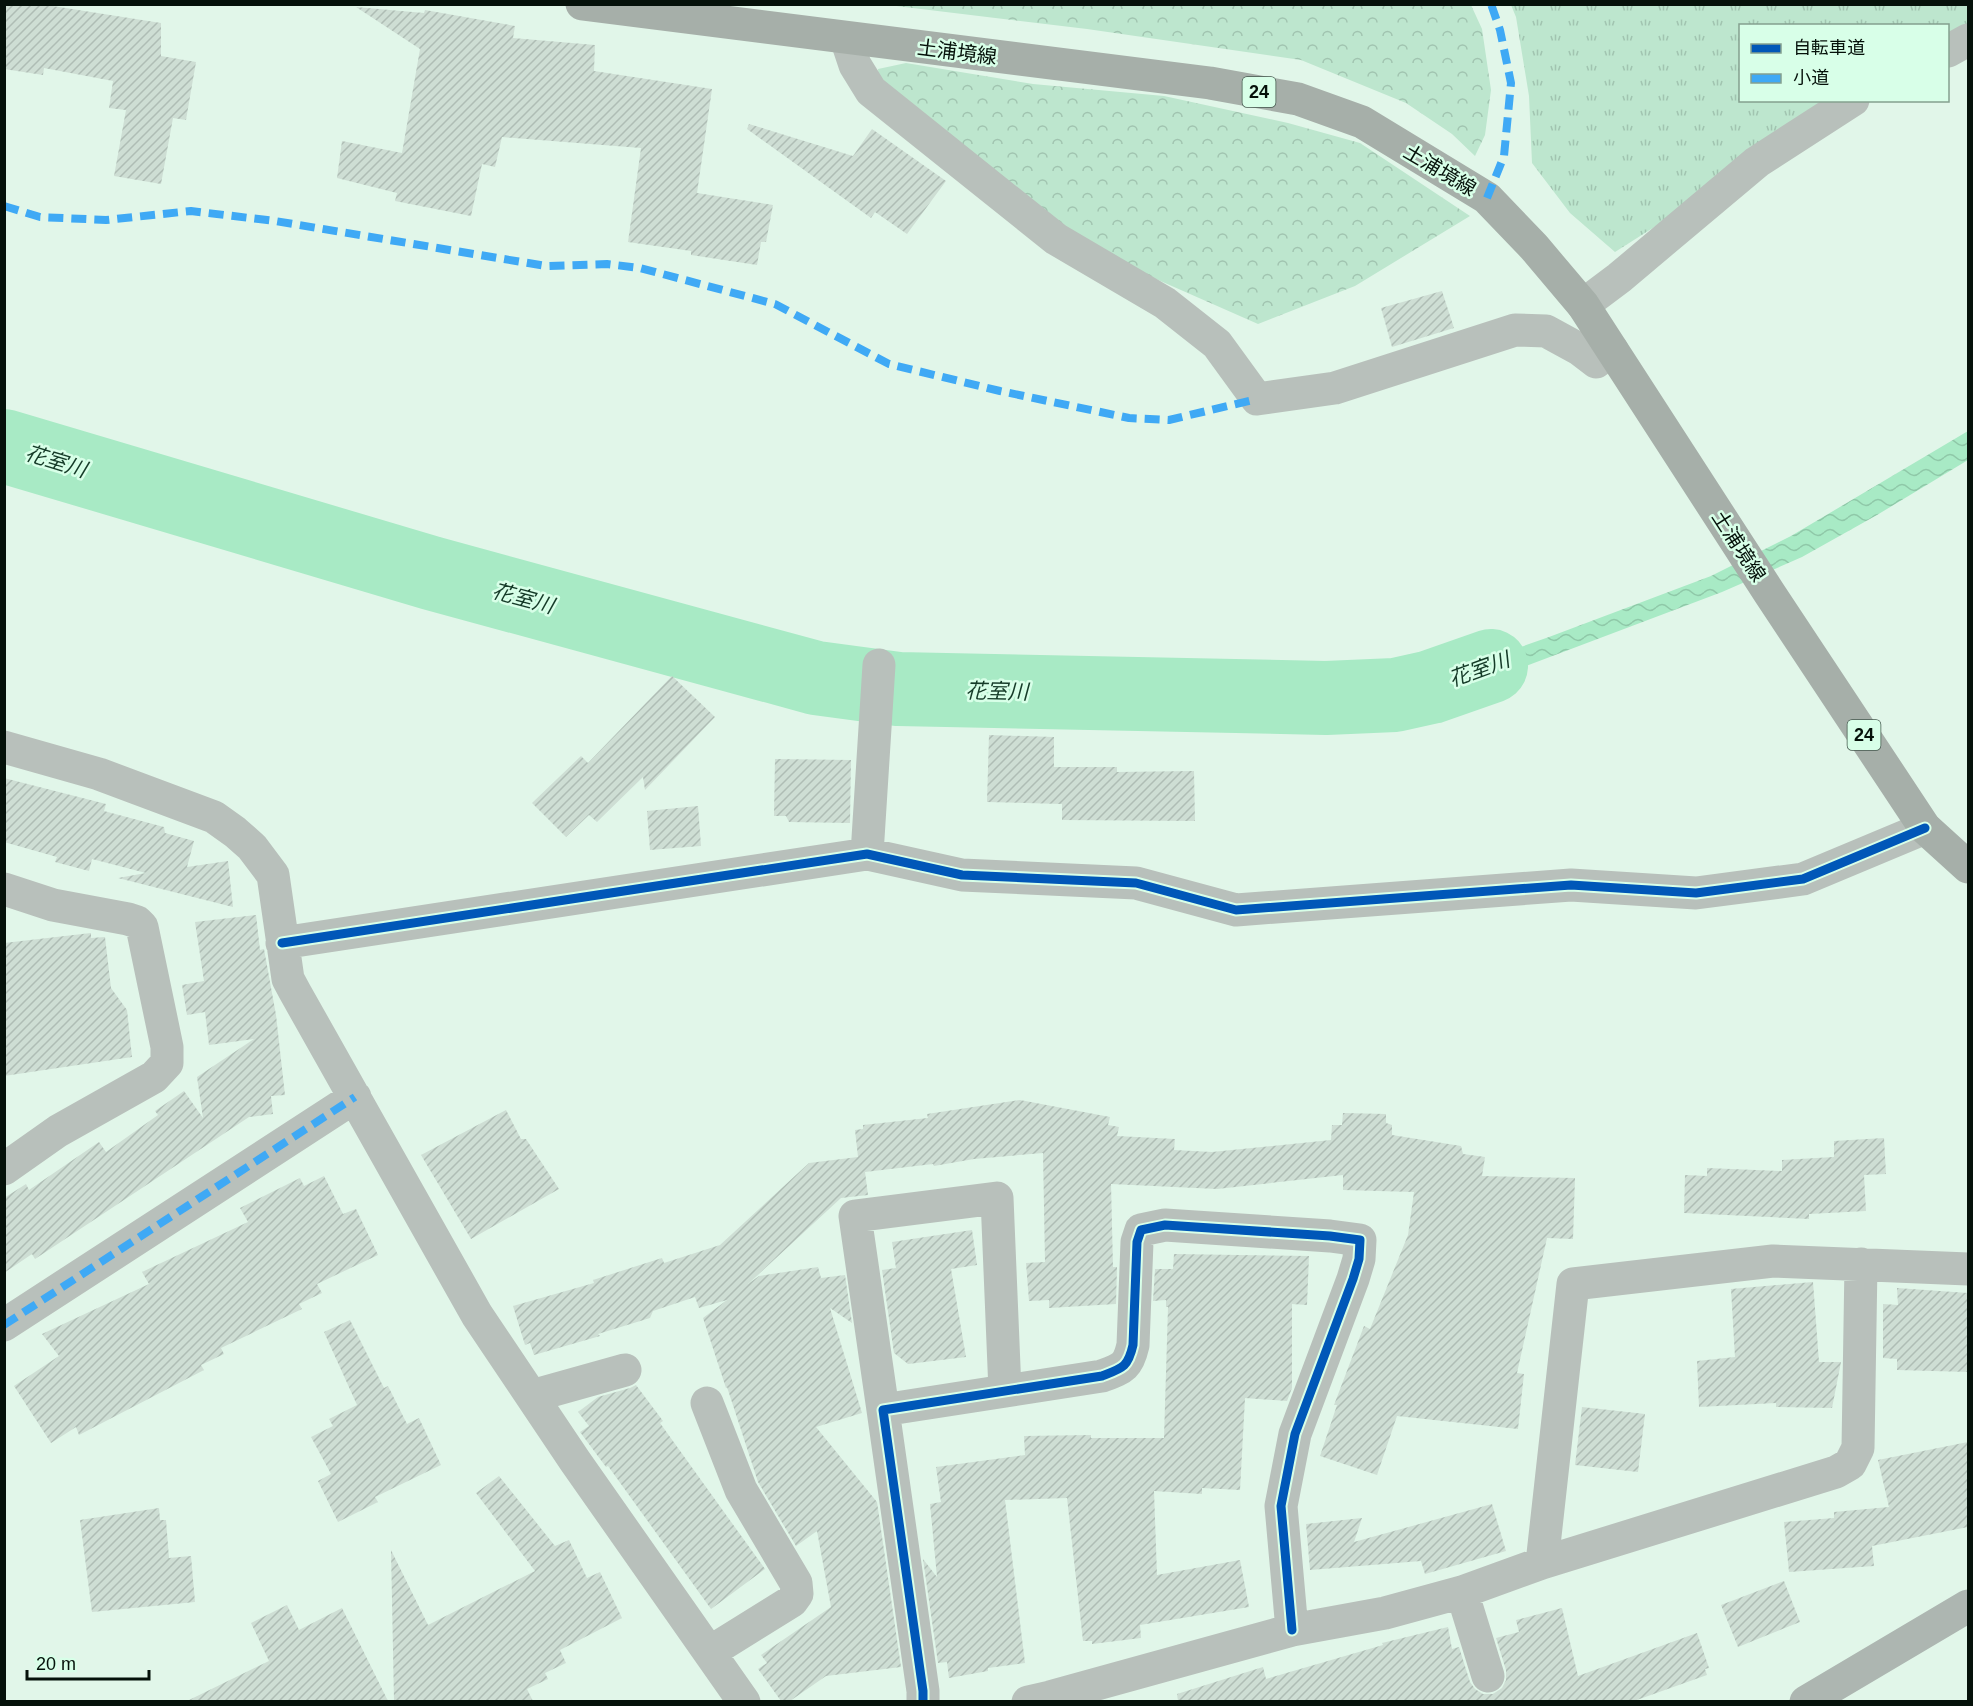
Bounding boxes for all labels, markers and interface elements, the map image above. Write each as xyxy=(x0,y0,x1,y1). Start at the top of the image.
legend xyxy=(1739,24,1949,102)
street label: 土浦境線 xyxy=(916,36,998,68)
text: 自転車道 xyxy=(1793,38,1865,58)
text: 小道 xyxy=(1793,68,1829,88)
road number: 24 xyxy=(1242,77,1276,107)
street label: 土浦境線 xyxy=(1400,140,1480,200)
water label: 花室川 xyxy=(23,441,91,482)
street label: 土浦境線 xyxy=(1708,506,1770,586)
water label: 花室川 xyxy=(490,579,558,618)
water label: 花室川 xyxy=(1445,647,1514,691)
water label: 花室川 xyxy=(965,679,1031,703)
road number: 24 xyxy=(1848,720,1880,750)
scale bar xyxy=(27,1643,148,1681)
text: 20 m xyxy=(36,1654,76,1674)

